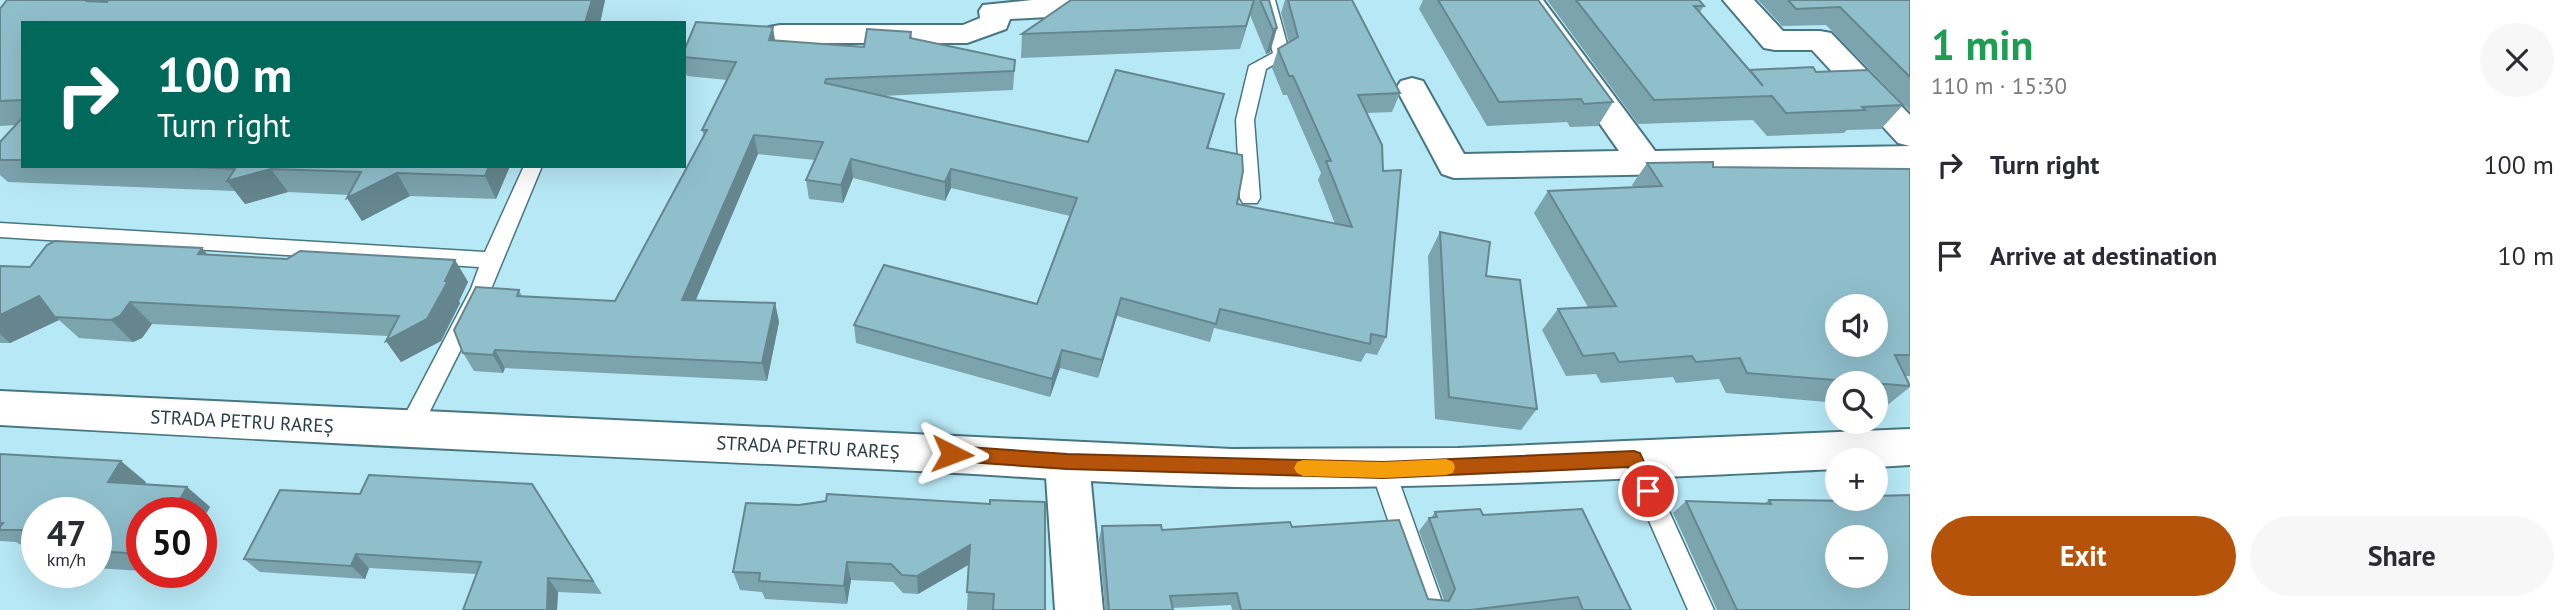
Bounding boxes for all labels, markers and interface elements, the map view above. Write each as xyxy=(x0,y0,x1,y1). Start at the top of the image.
text: 1 min xyxy=(1931,17,2033,72)
button: close xyxy=(2480,23,2554,97)
text: 100 m xyxy=(157,42,292,106)
icon: right xyxy=(42,49,133,140)
text: 110 m · 15:30 xyxy=(1931,71,2067,100)
text: Turn right xyxy=(157,104,291,146)
icon: right xyxy=(1931,146,1969,184)
text: Turn right xyxy=(1990,148,2099,181)
text: 100 m xyxy=(2483,148,2554,181)
icon: arrive xyxy=(1931,237,1969,275)
text: Arrive at destination xyxy=(1990,239,2217,272)
text: 10 m xyxy=(2498,239,2554,272)
map controls xyxy=(1825,294,1888,588)
button: sound xyxy=(1825,294,1888,357)
button: search xyxy=(1825,371,1888,434)
street label: STRADA PETRU RAREȘ xyxy=(150,404,334,438)
position arrow xyxy=(915,417,989,491)
street label: STRADA PETRU RAREȘ xyxy=(716,430,900,464)
button: + xyxy=(1825,448,1888,511)
pin xyxy=(1618,461,1678,521)
icon: arrive xyxy=(1629,472,1667,510)
speed limit sign: 50 xyxy=(126,497,217,588)
text: 47 xyxy=(47,510,86,556)
button: Exit xyxy=(1931,516,2236,596)
button: Share xyxy=(2250,516,2554,596)
button: − xyxy=(1825,525,1888,588)
text: km/h xyxy=(47,548,86,571)

